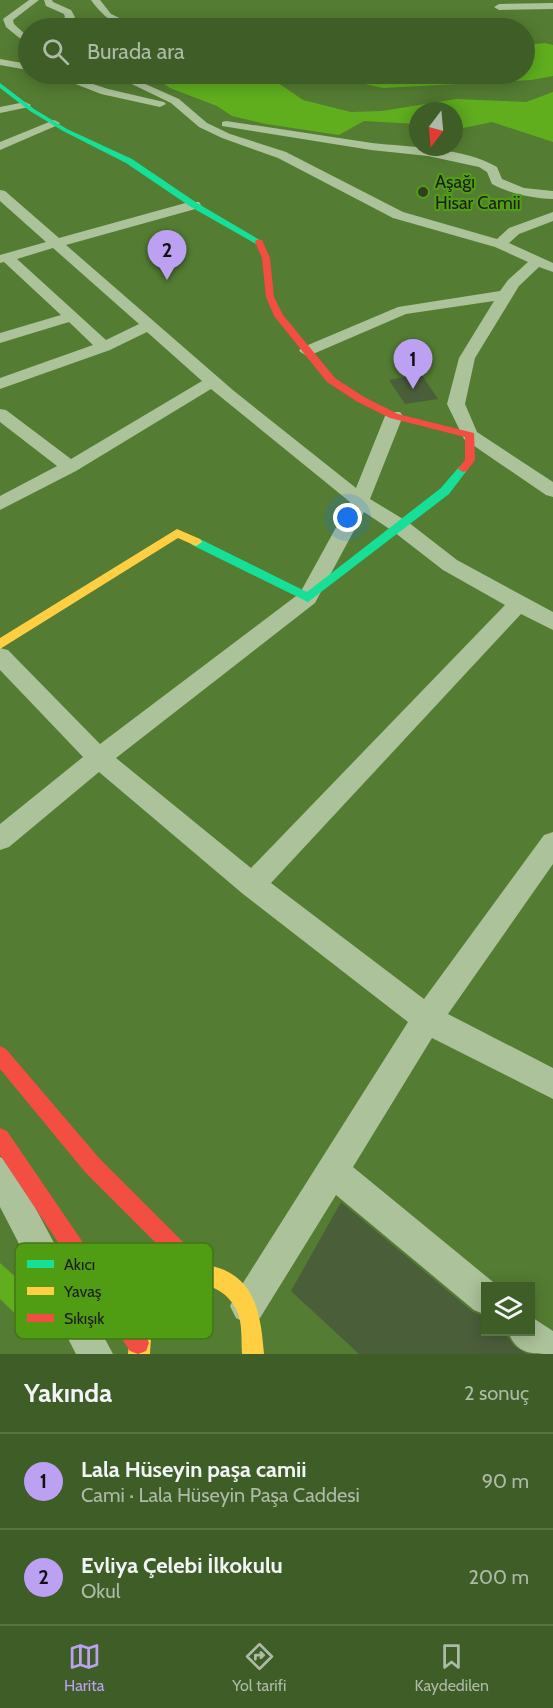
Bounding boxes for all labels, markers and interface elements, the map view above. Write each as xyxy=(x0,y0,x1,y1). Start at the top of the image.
search box xyxy=(18,18,535,84)
icon: search xyxy=(39,35,72,68)
text: Burada ara xyxy=(87,38,185,65)
north arrow xyxy=(409,102,463,156)
place label: Aşağı Hisar Camii xyxy=(435,171,521,214)
marker: Aşağı Hisar Camii xyxy=(416,185,430,199)
pin: 2 xyxy=(148,230,186,280)
pin: 1 xyxy=(394,340,432,389)
your location xyxy=(333,503,362,532)
legend xyxy=(15,1243,213,1339)
text: Akıcı xyxy=(64,1255,95,1274)
text: Yavaş xyxy=(63,1282,102,1301)
map controls xyxy=(481,1282,535,1336)
button: layers xyxy=(481,1282,535,1336)
text: Sıkışık xyxy=(64,1309,105,1328)
text: Yakında xyxy=(24,1377,112,1409)
text: 2 sonuç xyxy=(464,1381,529,1405)
text: Lala Hüseyin paşa camii xyxy=(81,1456,307,1483)
text: 1 xyxy=(40,1469,47,1493)
text: 90 m xyxy=(482,1469,529,1493)
text: Cami · Lala Hüseyin Paşa Caddesi xyxy=(81,1483,360,1507)
text: Evliya Çelebi İlkokulu xyxy=(81,1552,283,1579)
text: 2 xyxy=(38,1565,49,1589)
text: 200 m xyxy=(469,1565,529,1589)
text: Okul xyxy=(81,1579,120,1603)
tab: Harita xyxy=(64,1640,104,1695)
tab: Yol tarifi xyxy=(232,1640,286,1695)
tab: Kaydedilen xyxy=(414,1640,489,1695)

